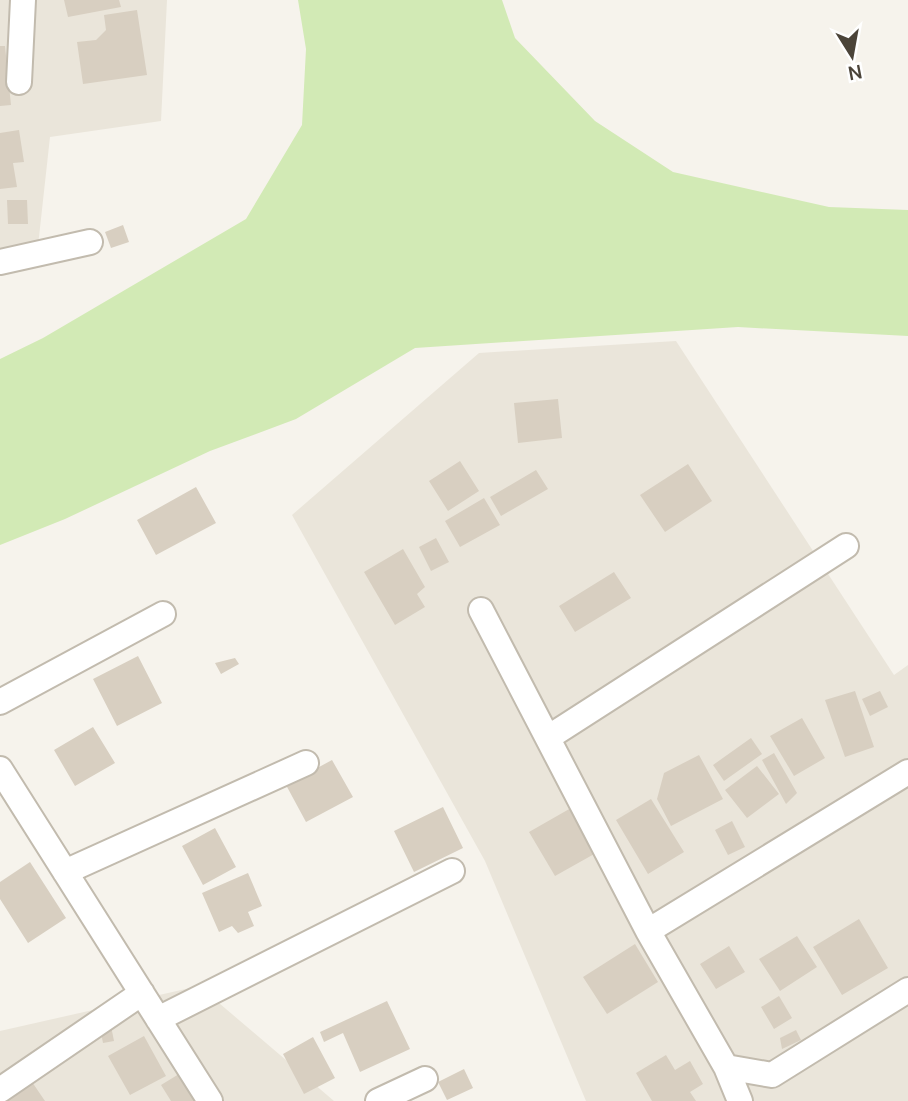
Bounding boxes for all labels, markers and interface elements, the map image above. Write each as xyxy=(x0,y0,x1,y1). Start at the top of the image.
north arrow xyxy=(817,21,887,91)
text: N xyxy=(846,59,864,87)

